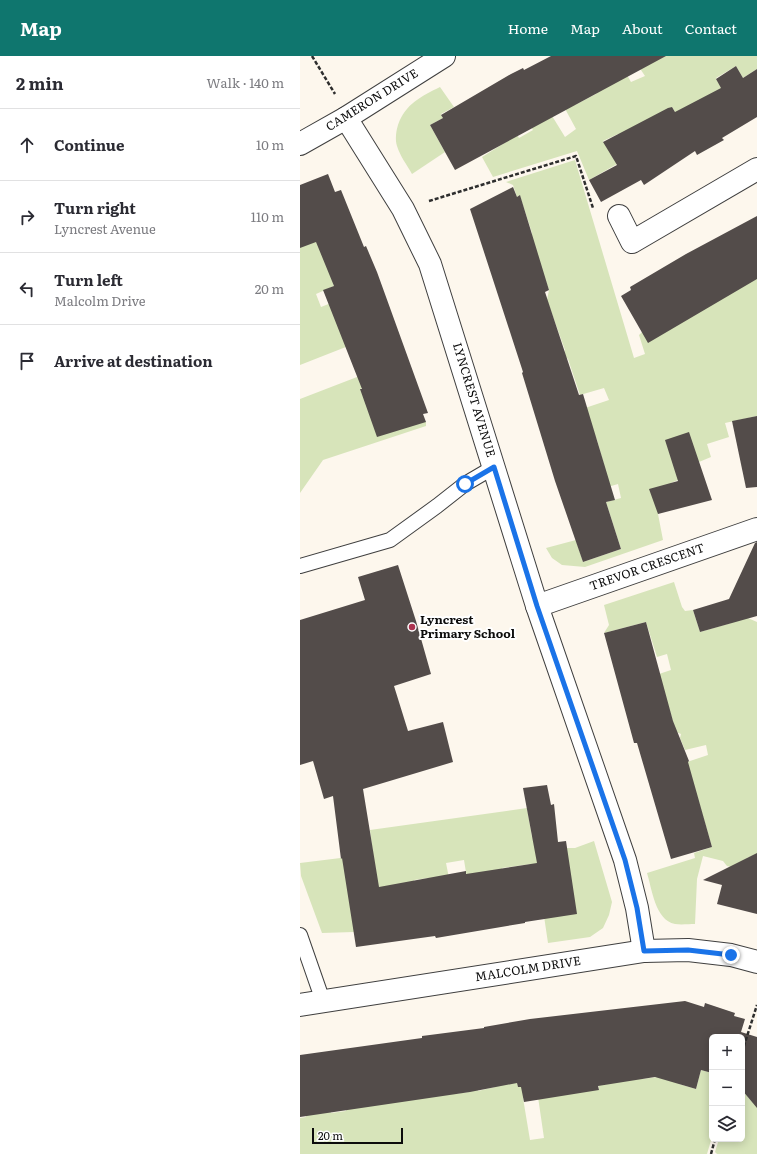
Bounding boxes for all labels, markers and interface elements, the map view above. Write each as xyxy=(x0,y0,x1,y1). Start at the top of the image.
text: Map xyxy=(20,14,62,42)
text: Home xyxy=(508,18,548,38)
text: Map xyxy=(570,18,600,38)
text: About xyxy=(622,18,663,38)
text: Contact xyxy=(685,18,737,38)
street label: CAMERON DRIVE xyxy=(322,63,421,135)
text: 2 min xyxy=(16,70,64,95)
text: Walk · 140 m xyxy=(207,73,284,92)
text: Continue xyxy=(54,133,124,156)
icon: ahead xyxy=(16,134,38,156)
text: 10 m xyxy=(256,135,284,154)
text: Turn right xyxy=(54,196,136,219)
icon: right xyxy=(16,206,38,228)
text: 110 m xyxy=(251,207,284,226)
text: Lyncrest Avenue xyxy=(54,219,156,238)
text: Turn left xyxy=(54,268,123,291)
icon: left xyxy=(16,278,38,300)
text: 20 m xyxy=(255,279,284,298)
text: Malcolm Drive xyxy=(54,291,146,310)
street label: LYNCREST AVENUE xyxy=(449,340,501,460)
text: Arrive at destination xyxy=(54,349,213,372)
icon: arrive xyxy=(16,350,38,372)
route start xyxy=(456,475,474,493)
street label: TREVOR CRESCENT xyxy=(587,538,707,594)
place label: Lyncrest Primary School xyxy=(420,610,516,642)
marker: Lyncrest Primary School xyxy=(407,622,417,632)
route end xyxy=(722,946,740,964)
street label: MALCOLM DRIVE xyxy=(474,951,582,985)
map controls xyxy=(709,1034,745,1142)
button: + xyxy=(709,1034,745,1070)
button: − xyxy=(709,1070,745,1106)
button: layers xyxy=(709,1106,745,1142)
scale bar xyxy=(312,1126,403,1145)
text: 20 m xyxy=(318,1127,343,1143)

